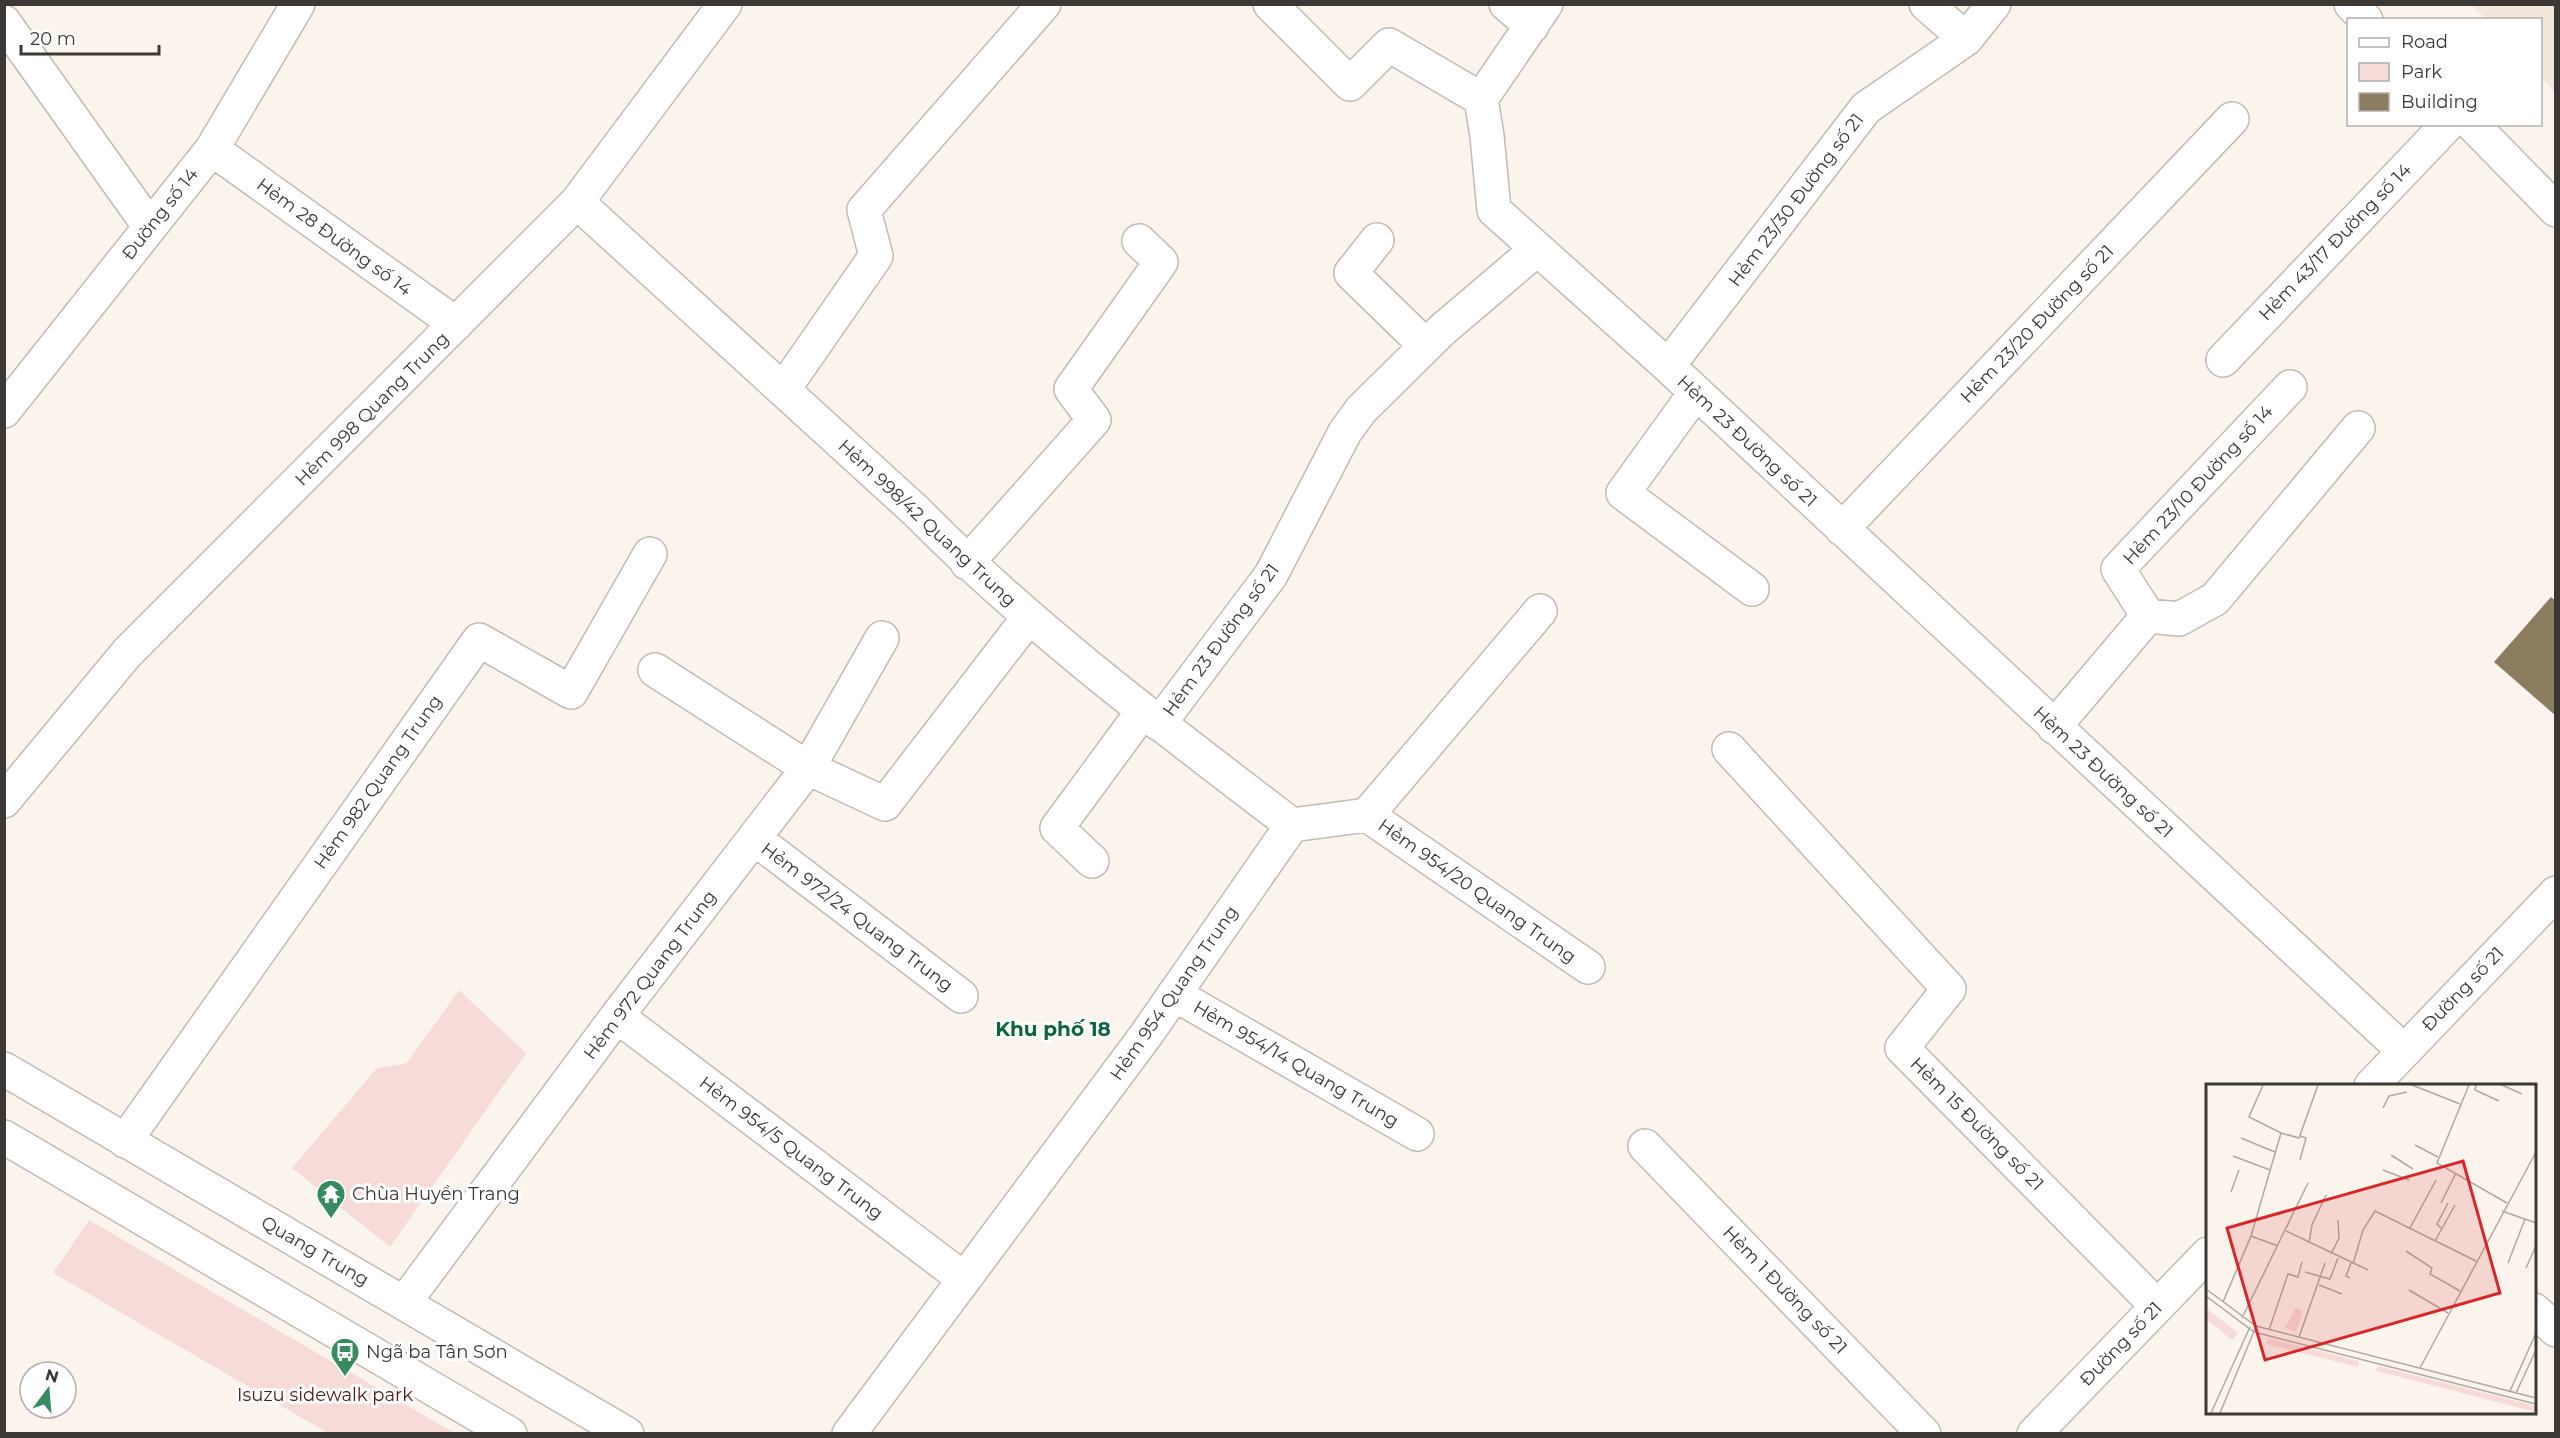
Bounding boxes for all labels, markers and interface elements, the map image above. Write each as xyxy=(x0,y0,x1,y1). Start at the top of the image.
scale bar xyxy=(21,18,159,56)
legend xyxy=(2347,18,2542,126)
text: 20 m xyxy=(30,28,76,50)
text: Road xyxy=(2401,31,2448,53)
text: Park xyxy=(2401,61,2442,83)
text: Building xyxy=(2401,91,2478,113)
street label: Hẻm 23/30 Đường số 21 xyxy=(1724,109,1868,291)
street label: Hẻm 43/17 Đường số 14 xyxy=(2254,159,2416,325)
street label: Đường số 14 xyxy=(117,164,203,264)
street label: Hẻm 28 Đường số 14 xyxy=(252,173,416,301)
street label: Hẻm 23/20 Đường số 21 xyxy=(1956,240,2118,408)
street label: Hẻm 998 Quang Trung xyxy=(291,328,453,490)
street label: Hẻm 23 Đường số 21 xyxy=(1672,370,1822,512)
street label: Hẻm 23/10 Đường số 14 xyxy=(2118,401,2278,569)
street label: Hẻm 998/42 Quang Trung xyxy=(833,435,1021,611)
street label: Hẻm 23 Đường số 21 xyxy=(1158,559,1284,721)
street label: Hẻm 982 Quang Trung xyxy=(309,691,447,873)
street label: Hẻm 23 Đường số 21 xyxy=(2028,701,2178,843)
street label: Hẻm 954/20 Quang Trung xyxy=(1374,814,1580,968)
street label: Hẻm 972/24 Quang Trung xyxy=(757,838,957,996)
street label: Hẻm 972 Quang Trung xyxy=(579,886,721,1064)
street label: Hẻm 954 Quang Trung xyxy=(1105,901,1243,1085)
street label: Đường số 21 xyxy=(2417,942,2509,1036)
street label: Hẻm 954/14 Quang Trung xyxy=(1189,996,1403,1132)
district label: Khu phố 18 xyxy=(995,1017,1111,1041)
street label: Hẻm 15 Đường số 21 xyxy=(1906,1053,2048,1195)
street label: Hẻm 954/5 Quang Trung xyxy=(695,1072,887,1224)
inset map xyxy=(2206,1084,2536,1414)
temple icon: Chùa Huyền Trang xyxy=(315,1178,347,1220)
place label: Chùa Huyền Trang xyxy=(352,1183,520,1205)
street label: Quang Trung xyxy=(257,1211,373,1291)
street label: Hẻm 1 Đường số 21 xyxy=(1718,1221,1852,1359)
street label: Đường số 21 xyxy=(2075,1297,2167,1391)
bus stop icon: Ngã ba Tân Sơn xyxy=(329,1336,361,1378)
place label: Ngã ba Tân Sơn xyxy=(366,1341,508,1363)
north arrow xyxy=(18,1360,78,1420)
text: N xyxy=(43,1365,61,1387)
park label: Isuzu sidewalk park xyxy=(237,1384,413,1406)

